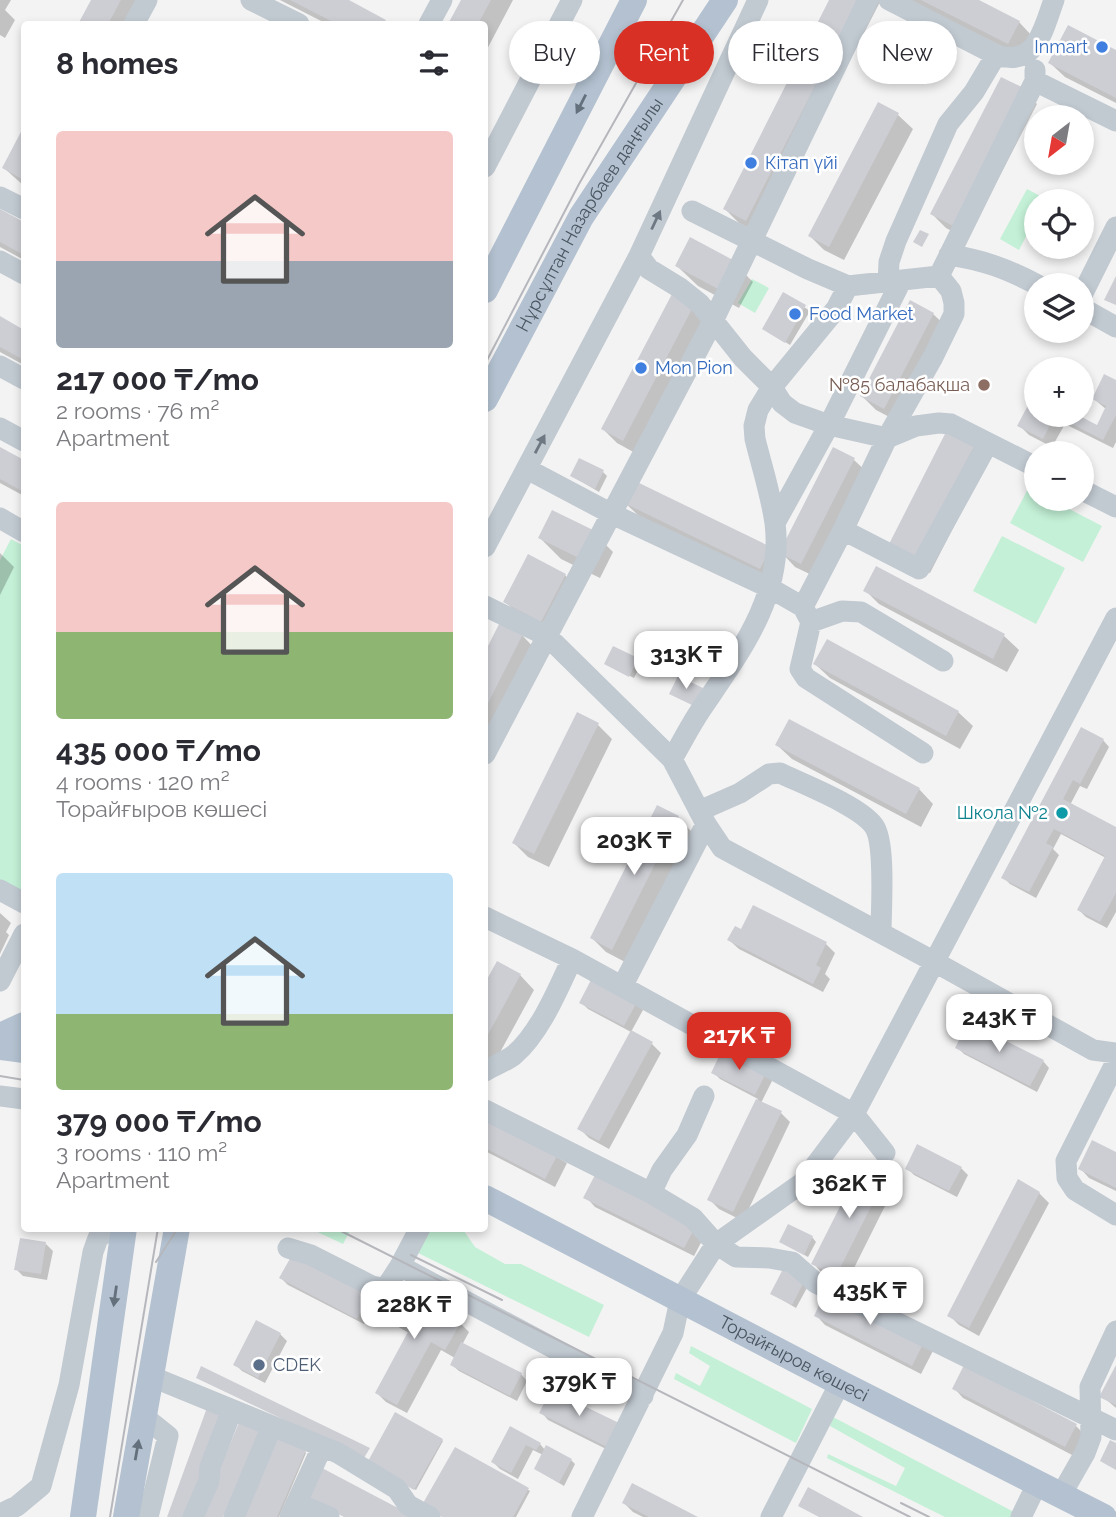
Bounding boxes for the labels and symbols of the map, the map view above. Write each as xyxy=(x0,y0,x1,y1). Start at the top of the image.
place label: Inmart xyxy=(1034,36,1088,57)
marker: Inmart xyxy=(1094,39,1110,55)
street label: Нұрсұлтан Назарбаев даңғылы xyxy=(511,94,667,335)
one-way arrow xyxy=(575,94,586,114)
north arrow xyxy=(1024,105,1094,175)
place label: Кітап үйі xyxy=(765,152,838,173)
marker: Кітап үйі xyxy=(743,155,759,171)
one-way arrow xyxy=(650,210,661,230)
place label: Food Market xyxy=(809,303,914,324)
marker: Food Market xyxy=(787,306,803,322)
place label: Mon Pion xyxy=(655,357,733,378)
marker: Mon Pion xyxy=(633,360,649,376)
place label: №85 балабақша xyxy=(829,374,970,395)
marker: №85 балабақша xyxy=(976,377,992,393)
one-way arrow xyxy=(535,434,546,454)
pin: 313K ₸ xyxy=(629,632,743,691)
place label: Школа №2 xyxy=(957,802,1048,823)
marker: Школа №2 xyxy=(1054,805,1070,821)
pin: 203K ₸ xyxy=(577,818,691,877)
pin: 243K ₸ xyxy=(942,995,1056,1054)
pin: 217K ₸ xyxy=(682,1012,796,1072)
pin: 362K ₸ xyxy=(792,1160,906,1220)
pin: 435K ₸ xyxy=(813,1268,927,1327)
pin: 228K ₸ xyxy=(357,1282,471,1341)
one-way arrow xyxy=(109,1285,120,1307)
street label: Торайғыров көшесі xyxy=(716,1311,872,1406)
place label: CDEK xyxy=(273,1354,321,1375)
marker: CDEK xyxy=(251,1357,267,1373)
pin: 379K ₸ xyxy=(522,1358,636,1418)
one-way arrow xyxy=(132,1439,143,1461)

